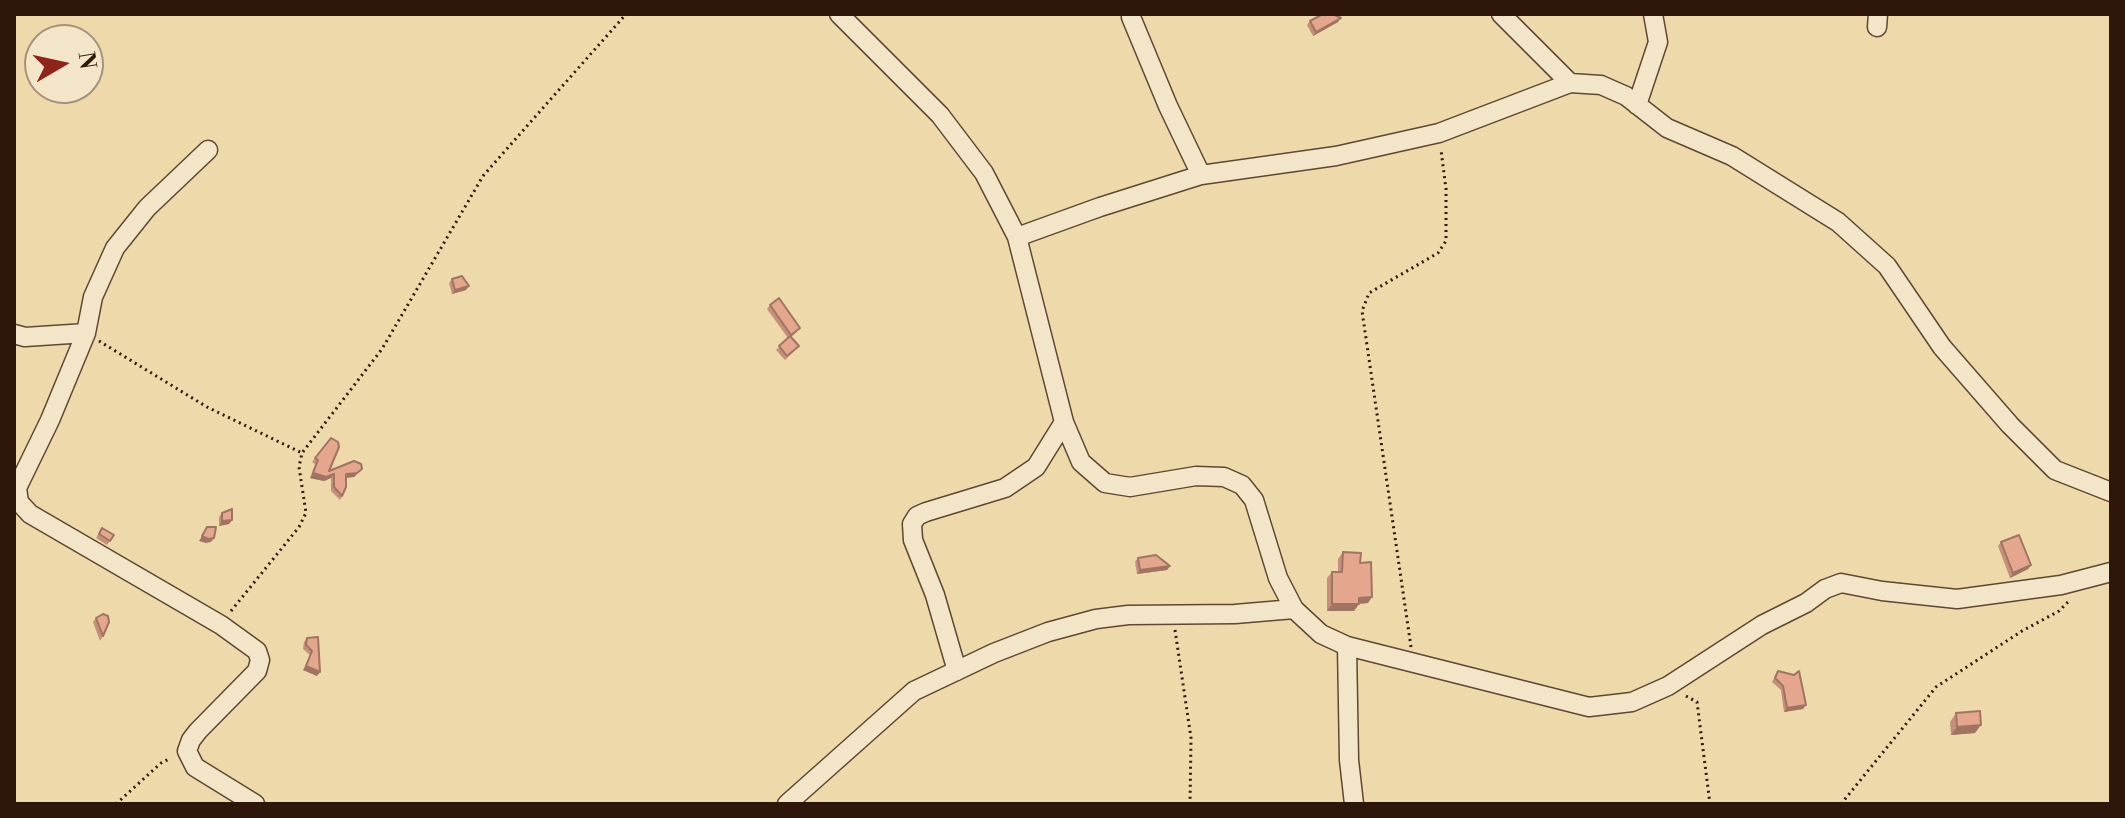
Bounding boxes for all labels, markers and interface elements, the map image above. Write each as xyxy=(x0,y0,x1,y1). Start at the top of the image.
north arrow xyxy=(24,24,104,104)
text: N xyxy=(72,50,101,71)

